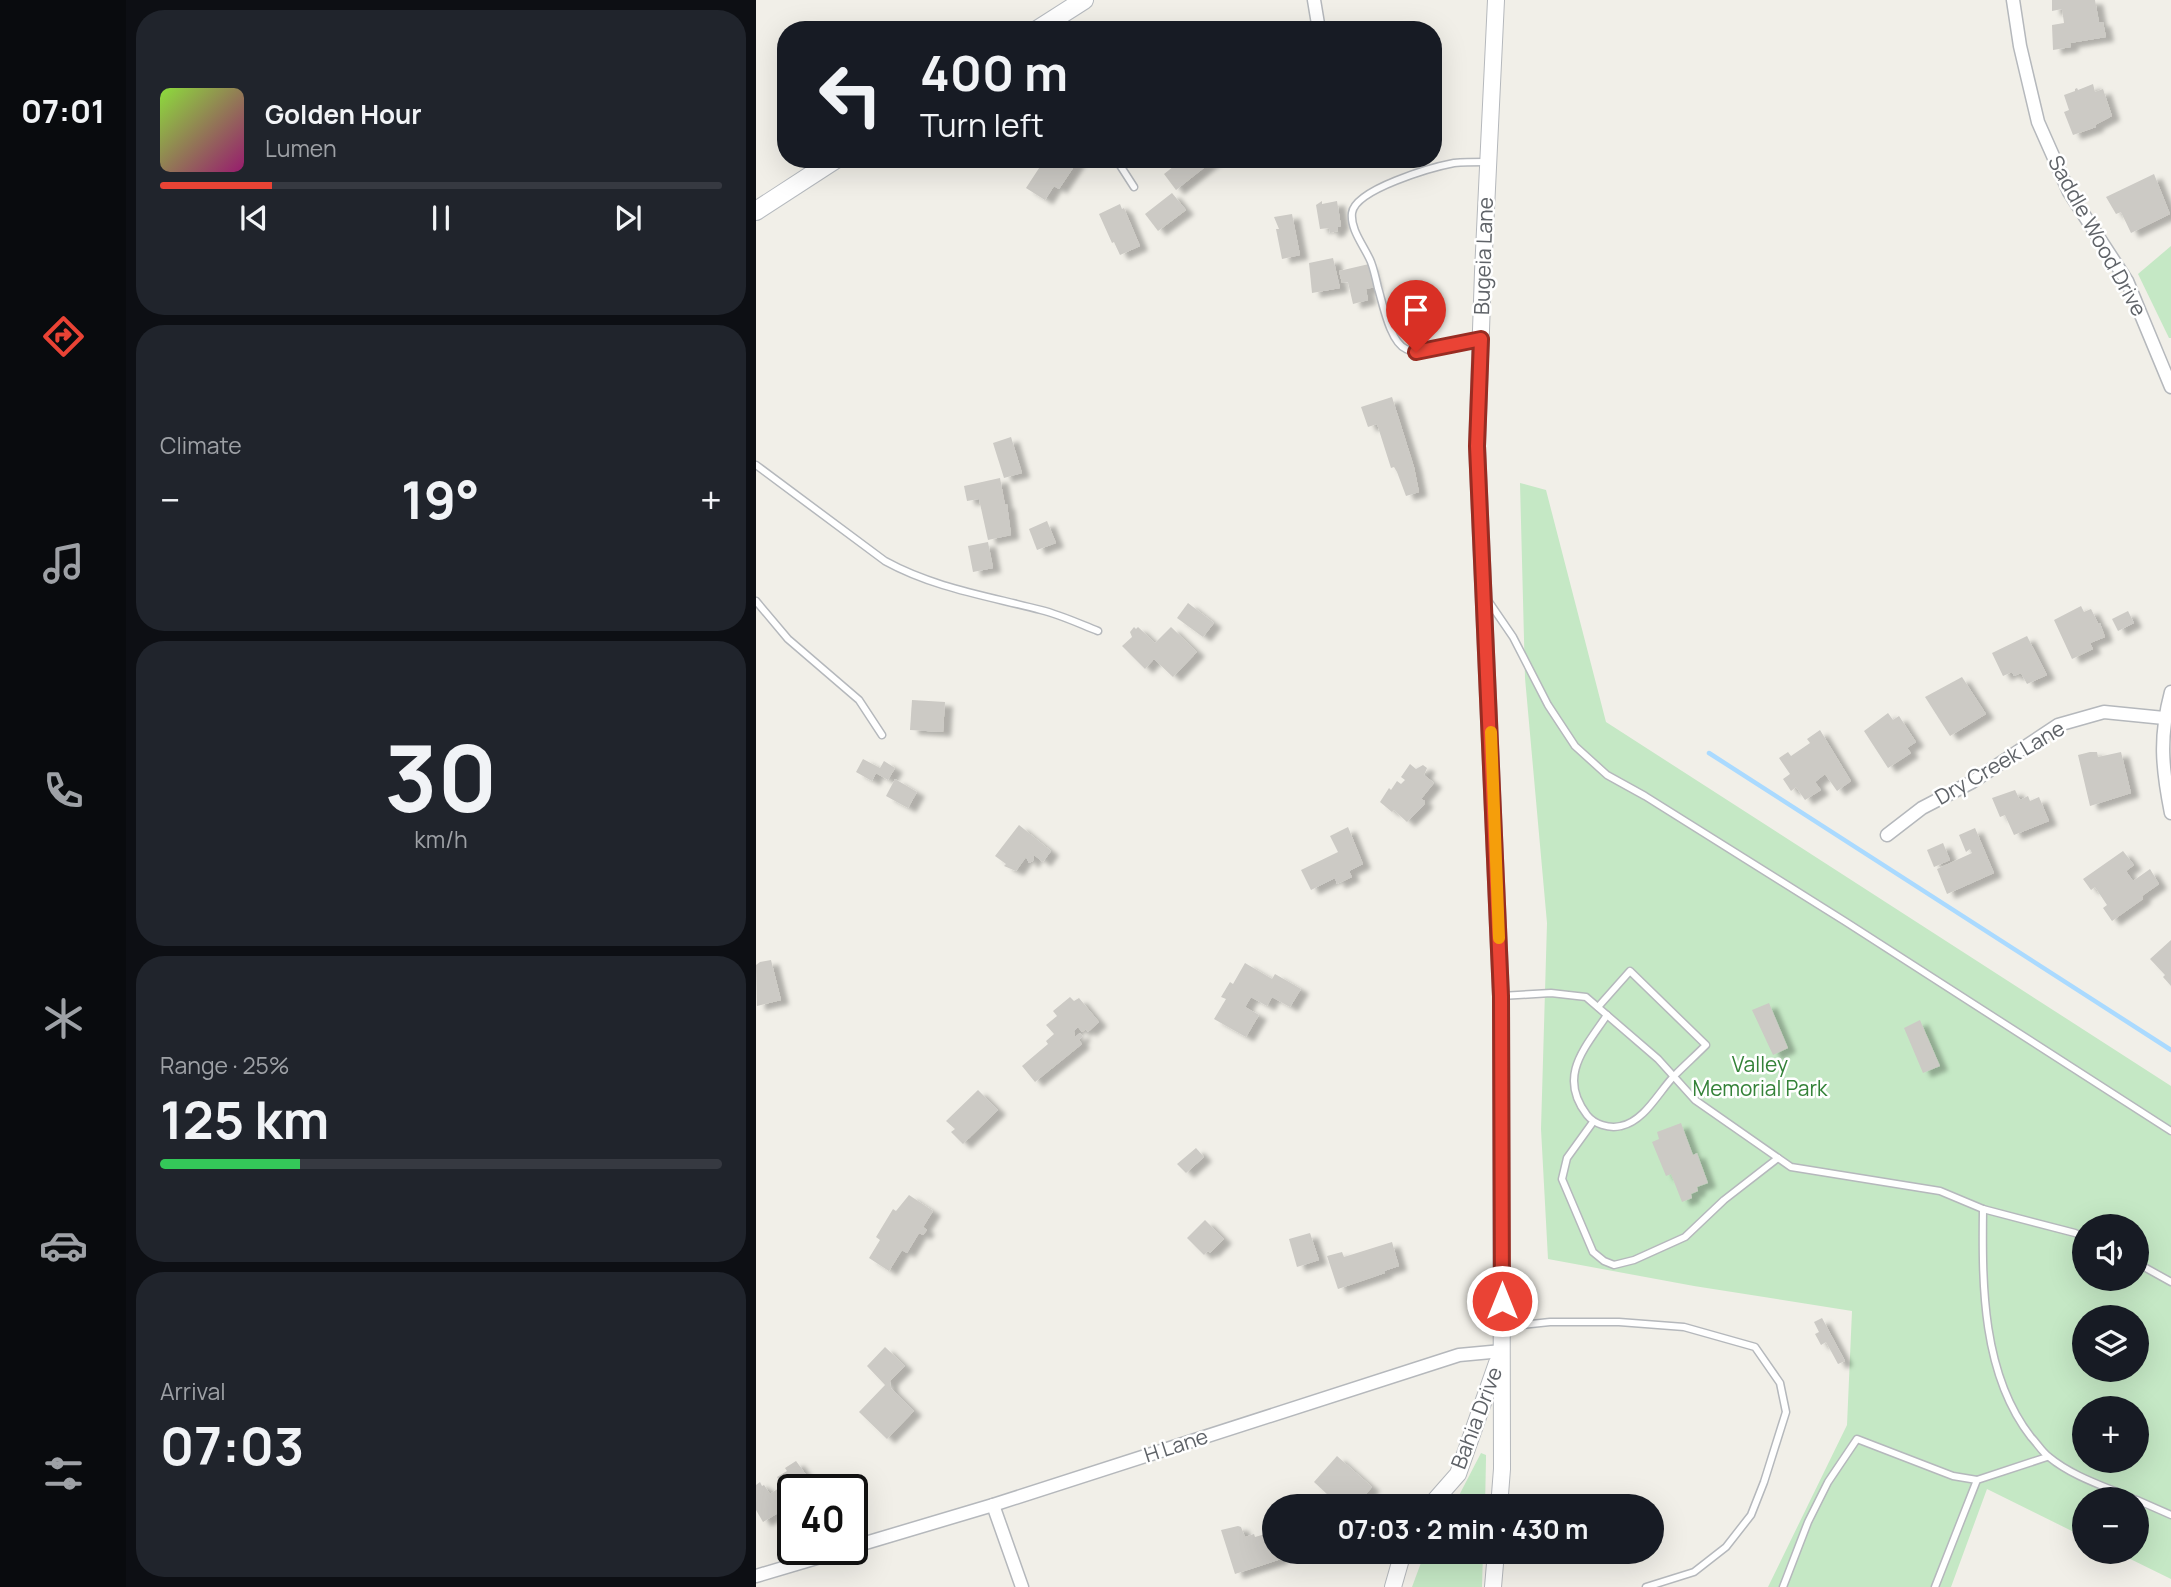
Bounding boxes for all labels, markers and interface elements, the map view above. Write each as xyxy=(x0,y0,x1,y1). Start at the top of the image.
text: 400 m xyxy=(920,39,1068,106)
icon: left xyxy=(805,49,896,140)
text: 07:01 xyxy=(21,89,105,133)
text: Golden Hour xyxy=(265,96,422,132)
text: Turn left xyxy=(920,103,1044,147)
text: Lumen xyxy=(265,132,337,164)
street label: Saddle Wood Drive xyxy=(2042,150,2154,321)
street label: Bugeia Lane xyxy=(1467,197,1499,315)
icon: previous xyxy=(235,199,273,237)
icon: pause xyxy=(422,199,460,237)
icon: next xyxy=(609,199,647,237)
pin xyxy=(1386,280,1446,352)
icon: arrive xyxy=(1397,291,1435,329)
icon: directions xyxy=(39,312,88,361)
text: Climate xyxy=(160,429,242,461)
text: 19° xyxy=(401,464,480,535)
text: − xyxy=(160,473,181,525)
text: + xyxy=(700,473,722,525)
icon: music xyxy=(39,539,88,588)
street label: Dry Creek Lane xyxy=(1930,714,2069,811)
text: 30 xyxy=(385,715,497,839)
icon: phone xyxy=(39,766,88,815)
text: km/h xyxy=(414,823,468,855)
icon: climate xyxy=(39,994,88,1043)
text: Range · 25% xyxy=(160,1049,290,1081)
park label: Valley Memorial Park xyxy=(1693,1050,1828,1102)
text: 125 km xyxy=(160,1084,329,1155)
map controls xyxy=(2072,1214,2149,1564)
button: sound xyxy=(2072,1214,2149,1291)
icon: car xyxy=(39,1221,88,1270)
position arrow xyxy=(1465,1264,1539,1338)
button: layers xyxy=(2072,1305,2149,1382)
street label: Bahia Drive xyxy=(1444,1363,1508,1473)
text: Arrival xyxy=(160,1375,226,1407)
button: + xyxy=(2072,1396,2149,1473)
text: 07:03 xyxy=(160,1410,304,1481)
street label: H Lane xyxy=(1140,1422,1211,1469)
icon: filters xyxy=(39,1449,88,1498)
speed limit sign: 40 xyxy=(777,1474,868,1565)
button: − xyxy=(2072,1487,2149,1564)
text: 07:03 · 2 min · 430 m xyxy=(1337,1511,1589,1547)

